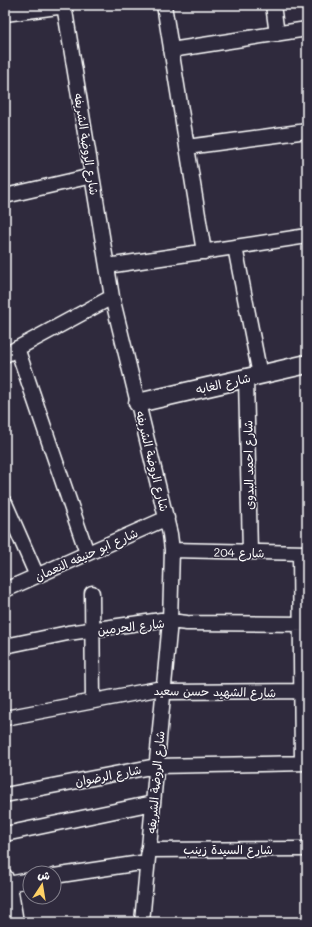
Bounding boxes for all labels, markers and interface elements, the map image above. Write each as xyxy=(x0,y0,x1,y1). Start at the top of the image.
street label: شارع الروضة الشريفه xyxy=(69,92,103,196)
street label: شارع الغابه xyxy=(194,369,252,399)
street label: شارع الروضة الشريفه xyxy=(131,409,173,513)
street label: شارع احمد البدوى xyxy=(239,420,259,510)
street label: شارع ابو حنيفه النعمان xyxy=(32,524,141,586)
street label: شارع 204 xyxy=(213,544,265,562)
street label: شارع الحرمين xyxy=(97,615,166,639)
street label: شارع الشهيد حسن سعيد xyxy=(154,682,276,702)
street label: شارع الروضة الشريفه xyxy=(143,730,169,834)
street label: شارع الرضوان xyxy=(74,761,143,791)
street label: شارع السيدة زينب xyxy=(183,841,273,859)
north arrow xyxy=(22,865,62,905)
text: ش xyxy=(37,866,52,883)

